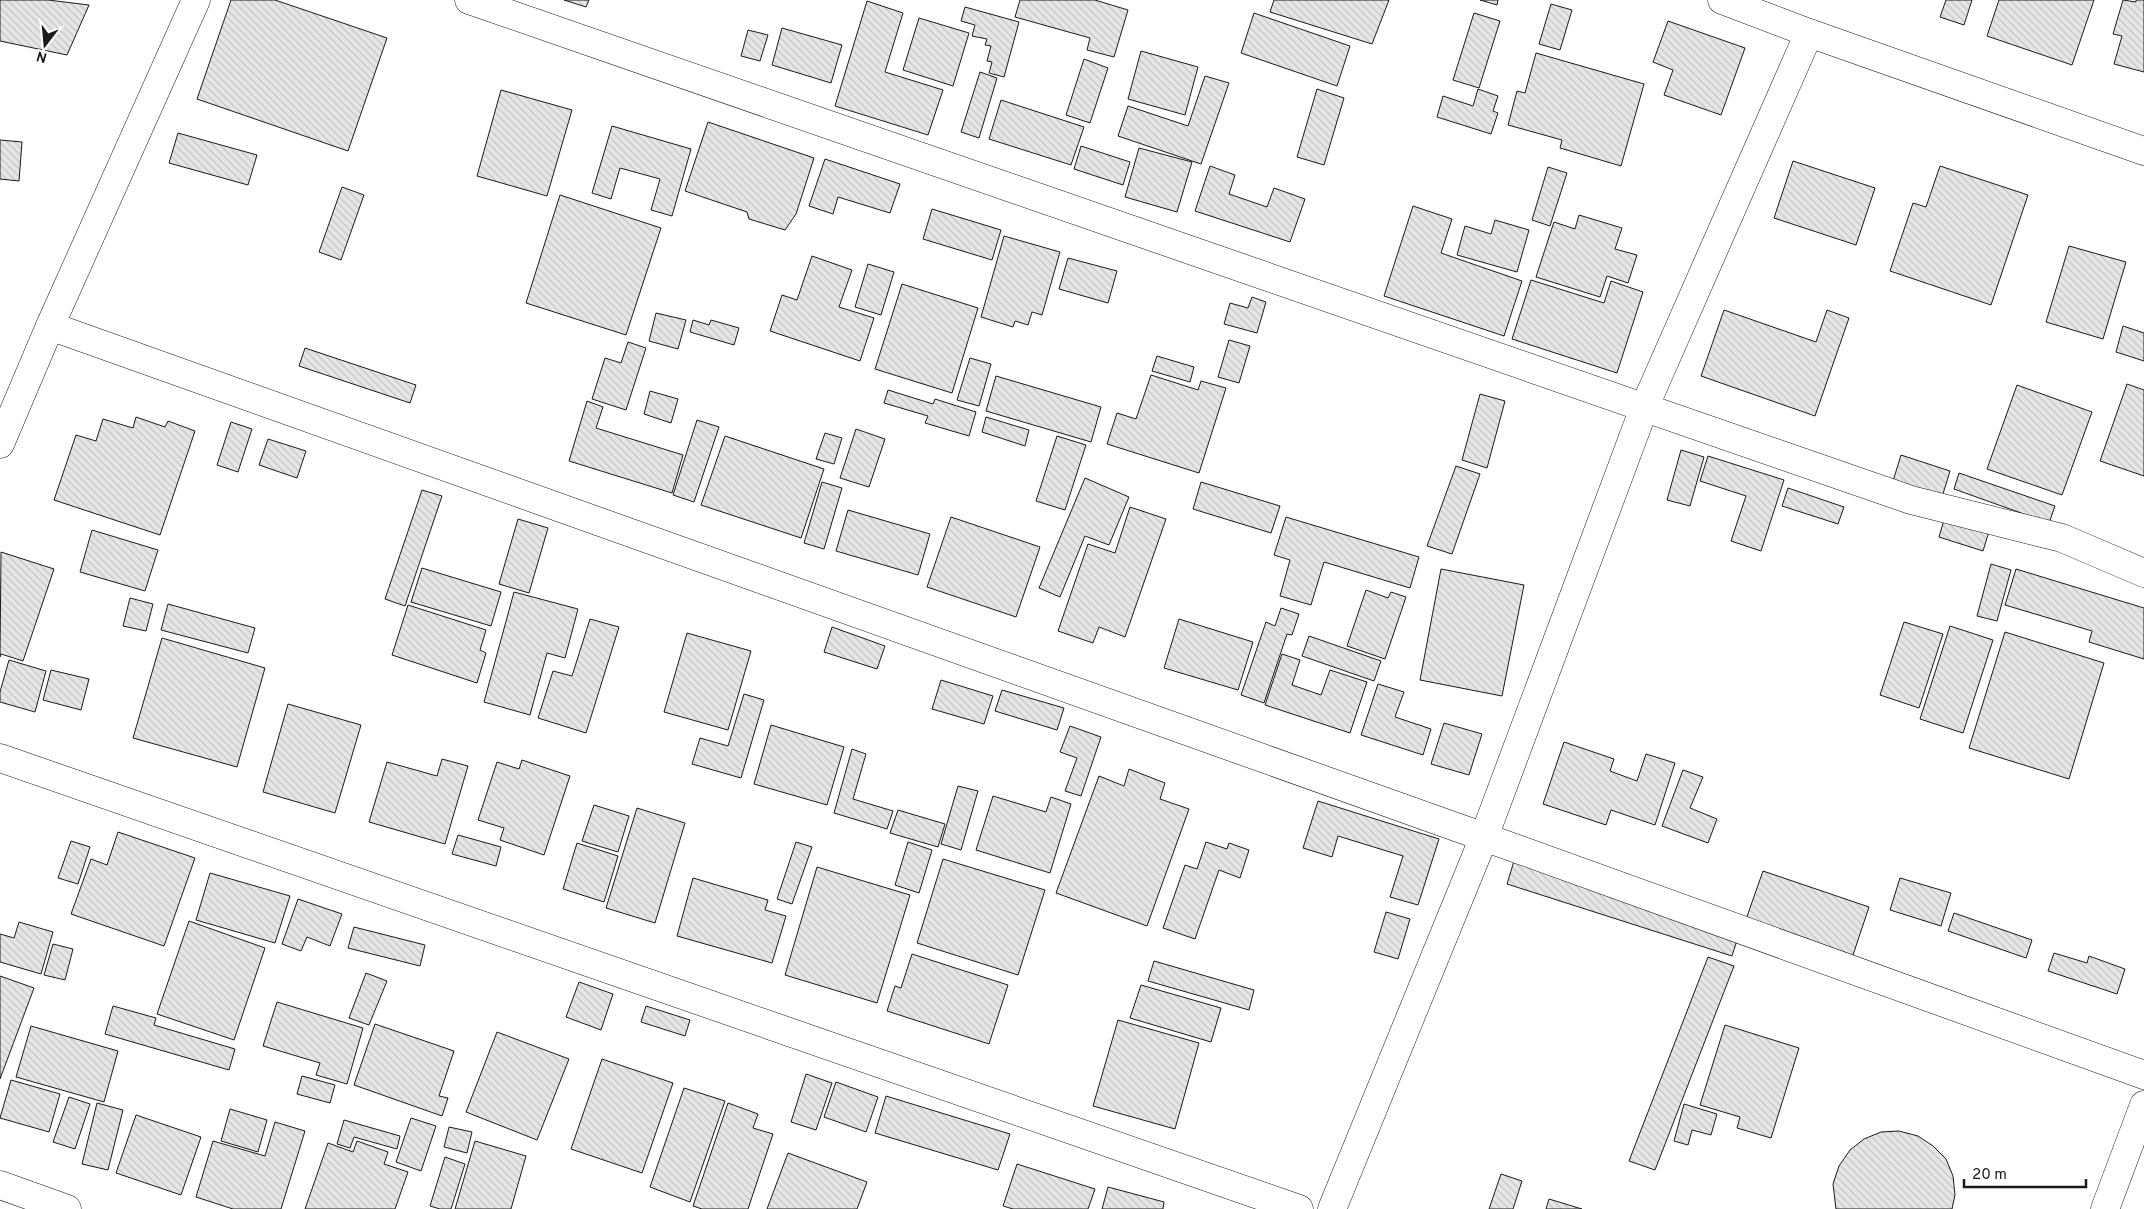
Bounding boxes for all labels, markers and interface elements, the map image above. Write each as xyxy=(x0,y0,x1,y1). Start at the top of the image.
north arrow xyxy=(20,20,70,70)
text: N xyxy=(35,46,49,66)
scale bar xyxy=(1964,1156,2086,1188)
text: 20 m xyxy=(1972,1166,2007,1185)

